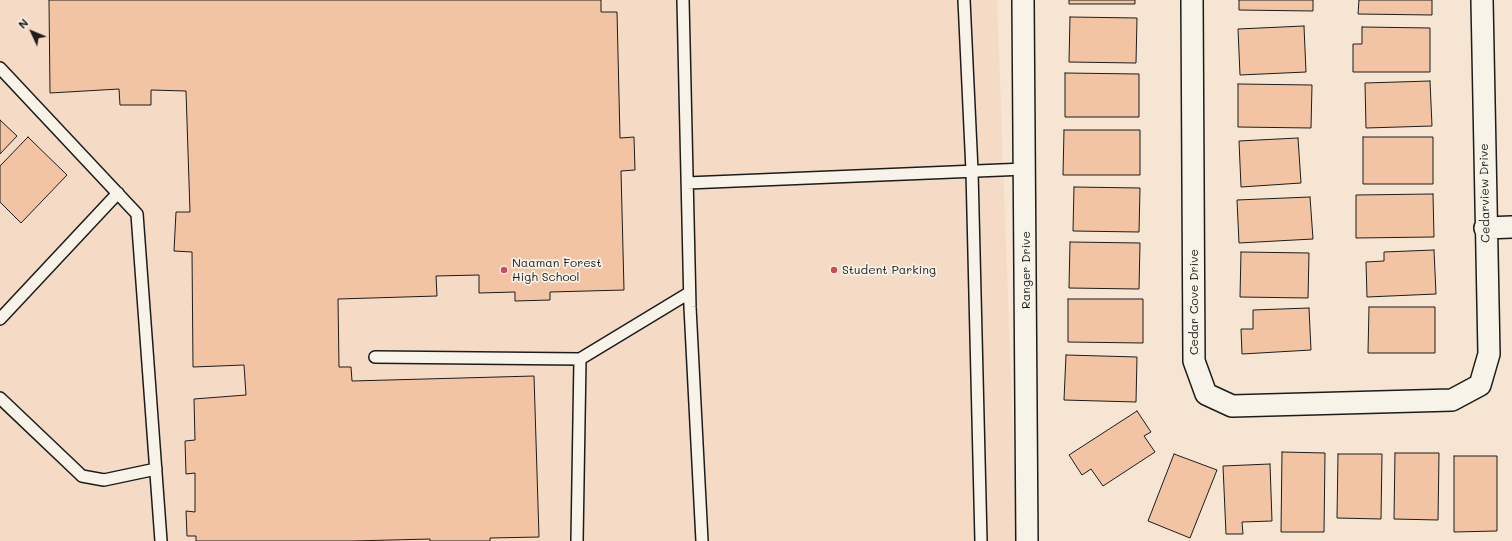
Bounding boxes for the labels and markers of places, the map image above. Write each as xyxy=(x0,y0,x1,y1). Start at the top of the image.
place label: Naaman Forest High School xyxy=(512,256,602,284)
place label: Student Parking xyxy=(842,263,936,277)
marker: Naaman Forest High School xyxy=(499,265,509,275)
marker: Student Parking xyxy=(829,265,839,275)

